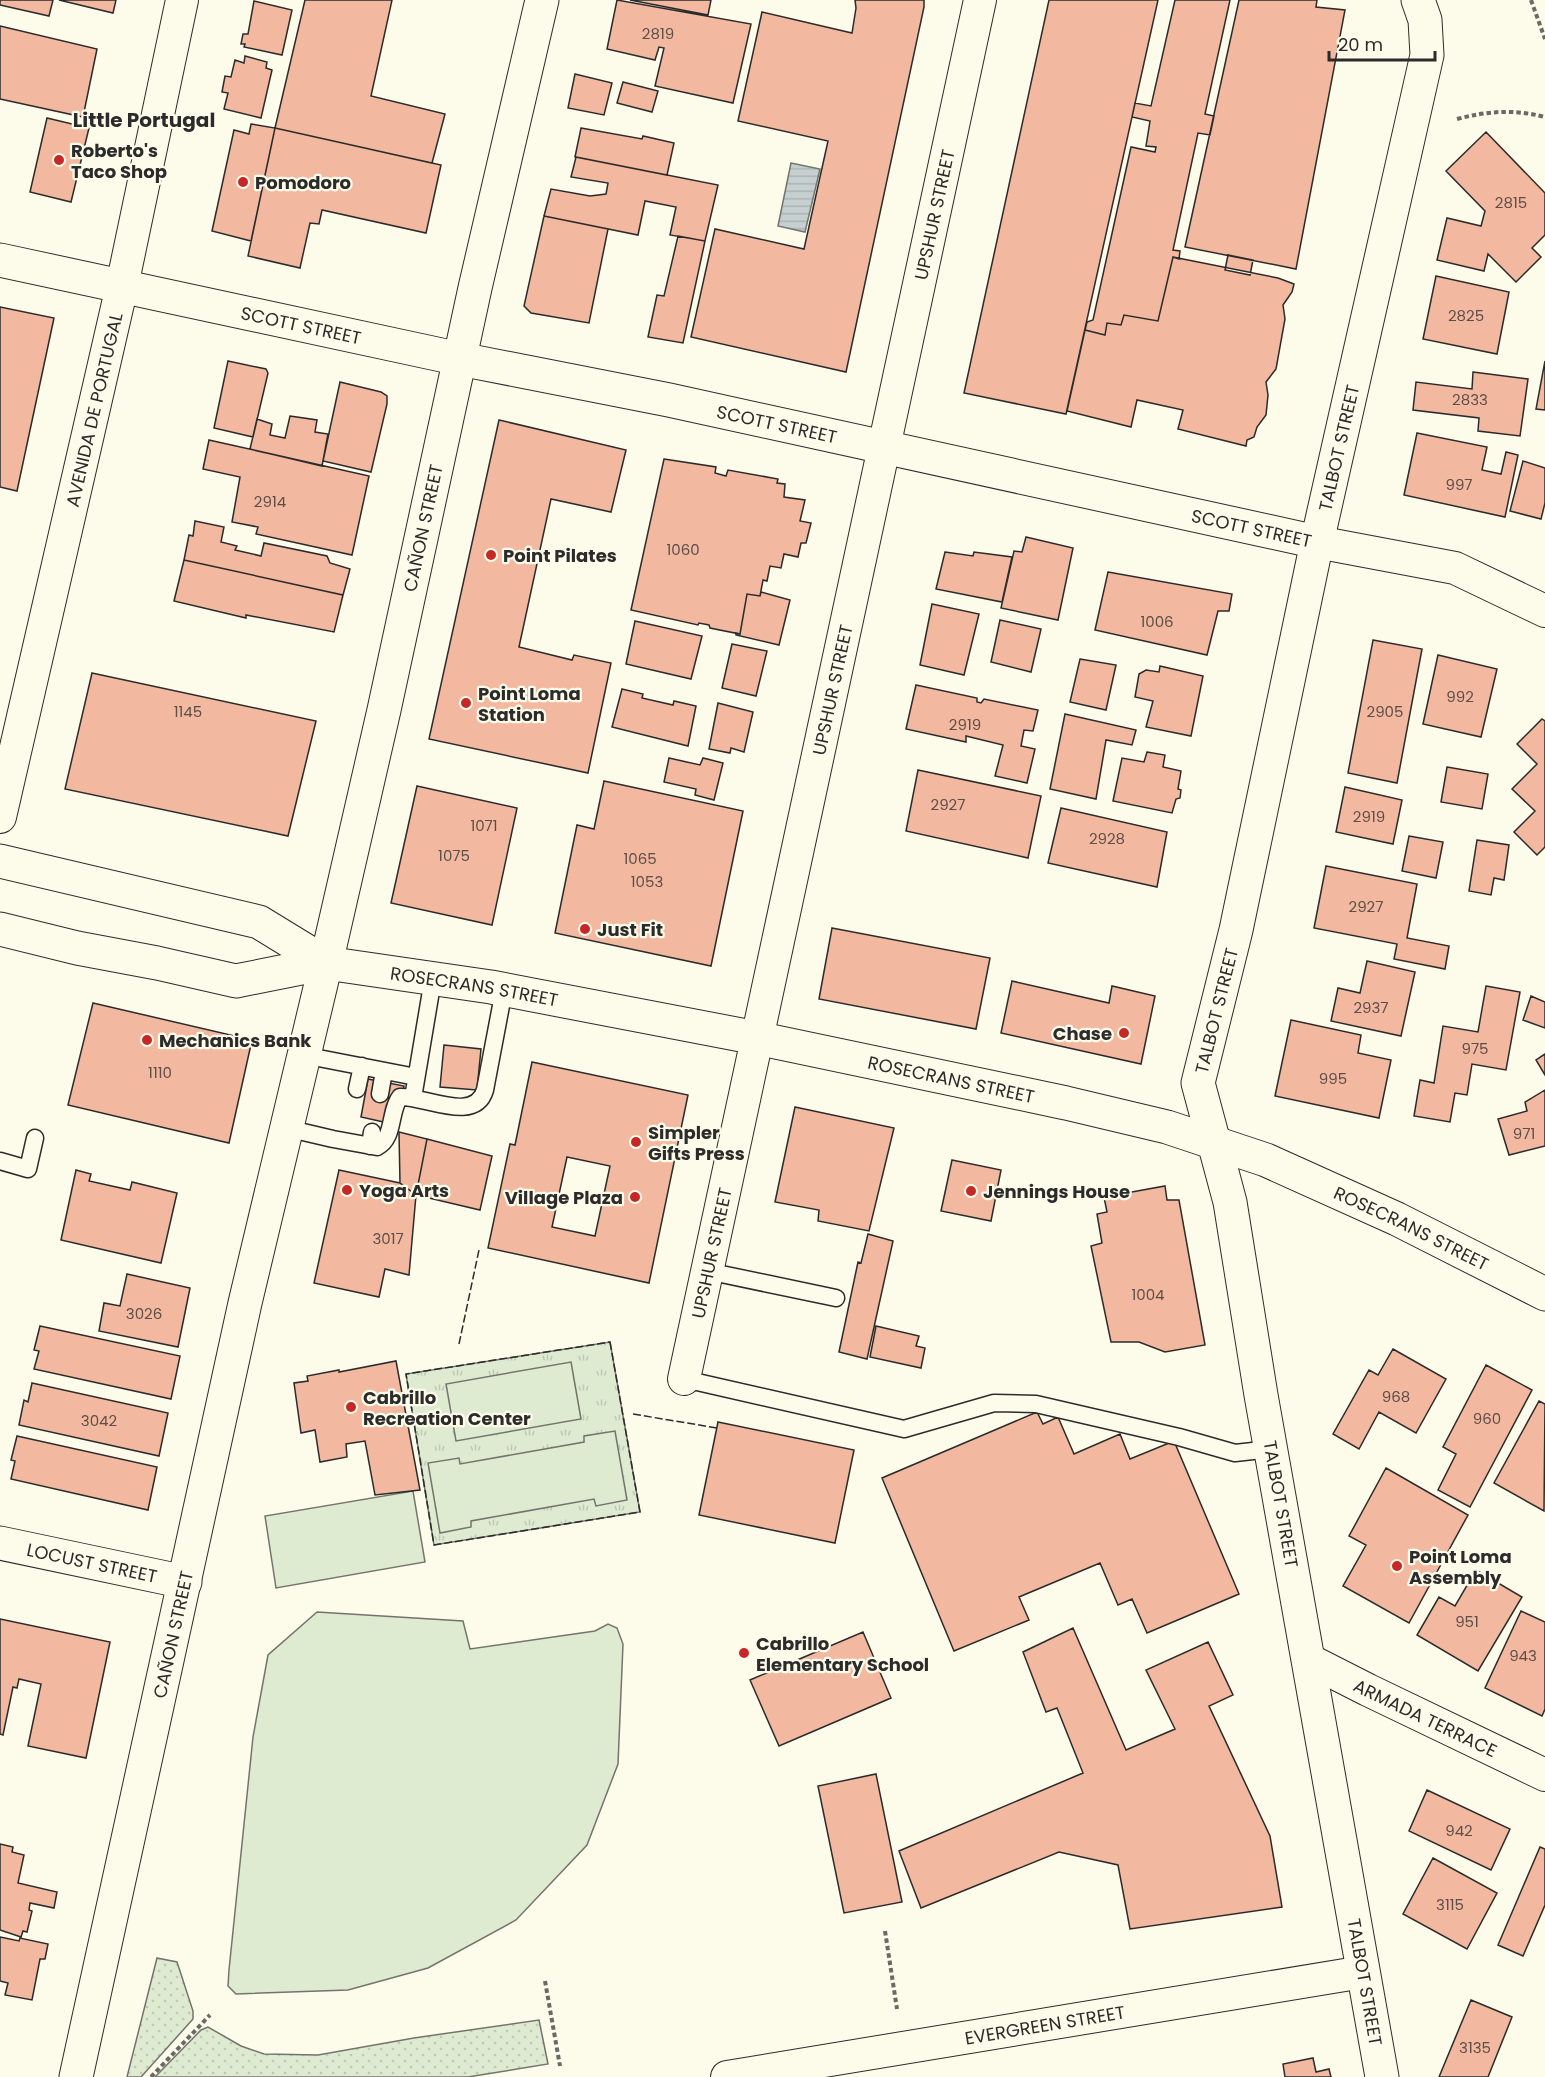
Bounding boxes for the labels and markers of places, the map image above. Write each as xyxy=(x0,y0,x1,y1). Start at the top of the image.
place label: Roberto's Taco Shop xyxy=(71,138,167,184)
marker: Roberto's Taco Shop xyxy=(52,153,66,167)
place label: Pomodoro xyxy=(255,170,351,195)
marker: Pomodoro xyxy=(236,175,250,189)
place label: Point Pilates xyxy=(503,543,617,568)
marker: Point Pilates xyxy=(484,548,498,562)
place label: Point Loma Station xyxy=(478,681,581,727)
marker: Point Loma Station xyxy=(459,696,473,710)
place label: Just Fit xyxy=(597,917,663,942)
marker: Just Fit xyxy=(578,922,592,936)
place label: Chase xyxy=(1053,1021,1112,1046)
marker: Chase xyxy=(1117,1026,1131,1040)
place label: Mechanics Bank xyxy=(159,1028,312,1053)
marker: Mechanics Bank xyxy=(140,1033,154,1047)
place label: Simpler Gifts Press xyxy=(648,1120,745,1166)
marker: Simpler Gifts Press xyxy=(629,1135,643,1149)
place label: Yoga Arts xyxy=(359,1178,449,1203)
place label: Jennings House xyxy=(983,1179,1130,1204)
marker: Yoga Arts xyxy=(340,1183,354,1197)
marker: Jennings House xyxy=(964,1184,978,1198)
place label: Village Plaza xyxy=(505,1185,623,1210)
marker: Village Plaza xyxy=(628,1190,642,1204)
place label: Cabrillo Recreation Center xyxy=(363,1385,531,1431)
marker: Cabrillo Recreation Center xyxy=(344,1400,358,1414)
place label: Point Loma Assembly xyxy=(1409,1544,1512,1590)
marker: Point Loma Assembly xyxy=(1390,1559,1404,1573)
place label: Cabrillo Elementary School xyxy=(756,1631,929,1677)
marker: Cabrillo Elementary School xyxy=(737,1646,751,1660)

